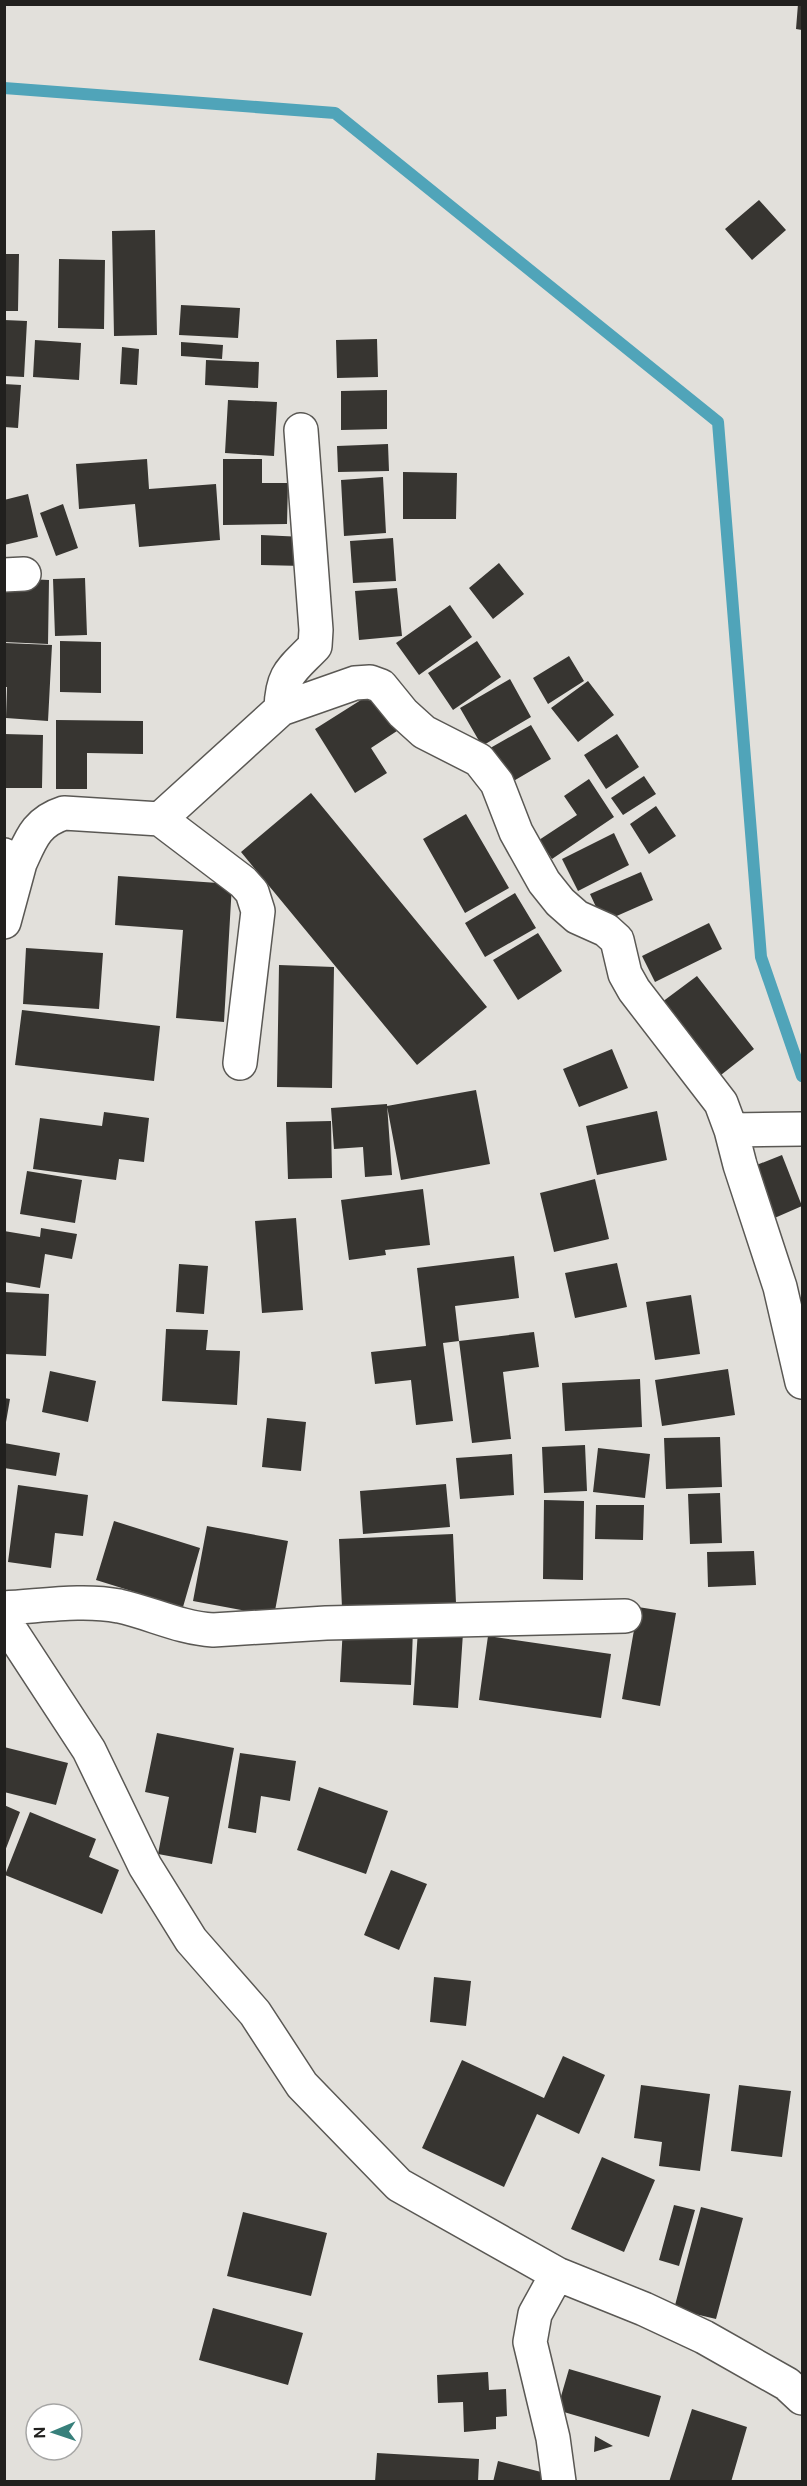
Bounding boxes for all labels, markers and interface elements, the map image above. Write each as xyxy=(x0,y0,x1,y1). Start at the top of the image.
north arrow xyxy=(24,2402,84,2462)
text: N xyxy=(29,2426,50,2439)

